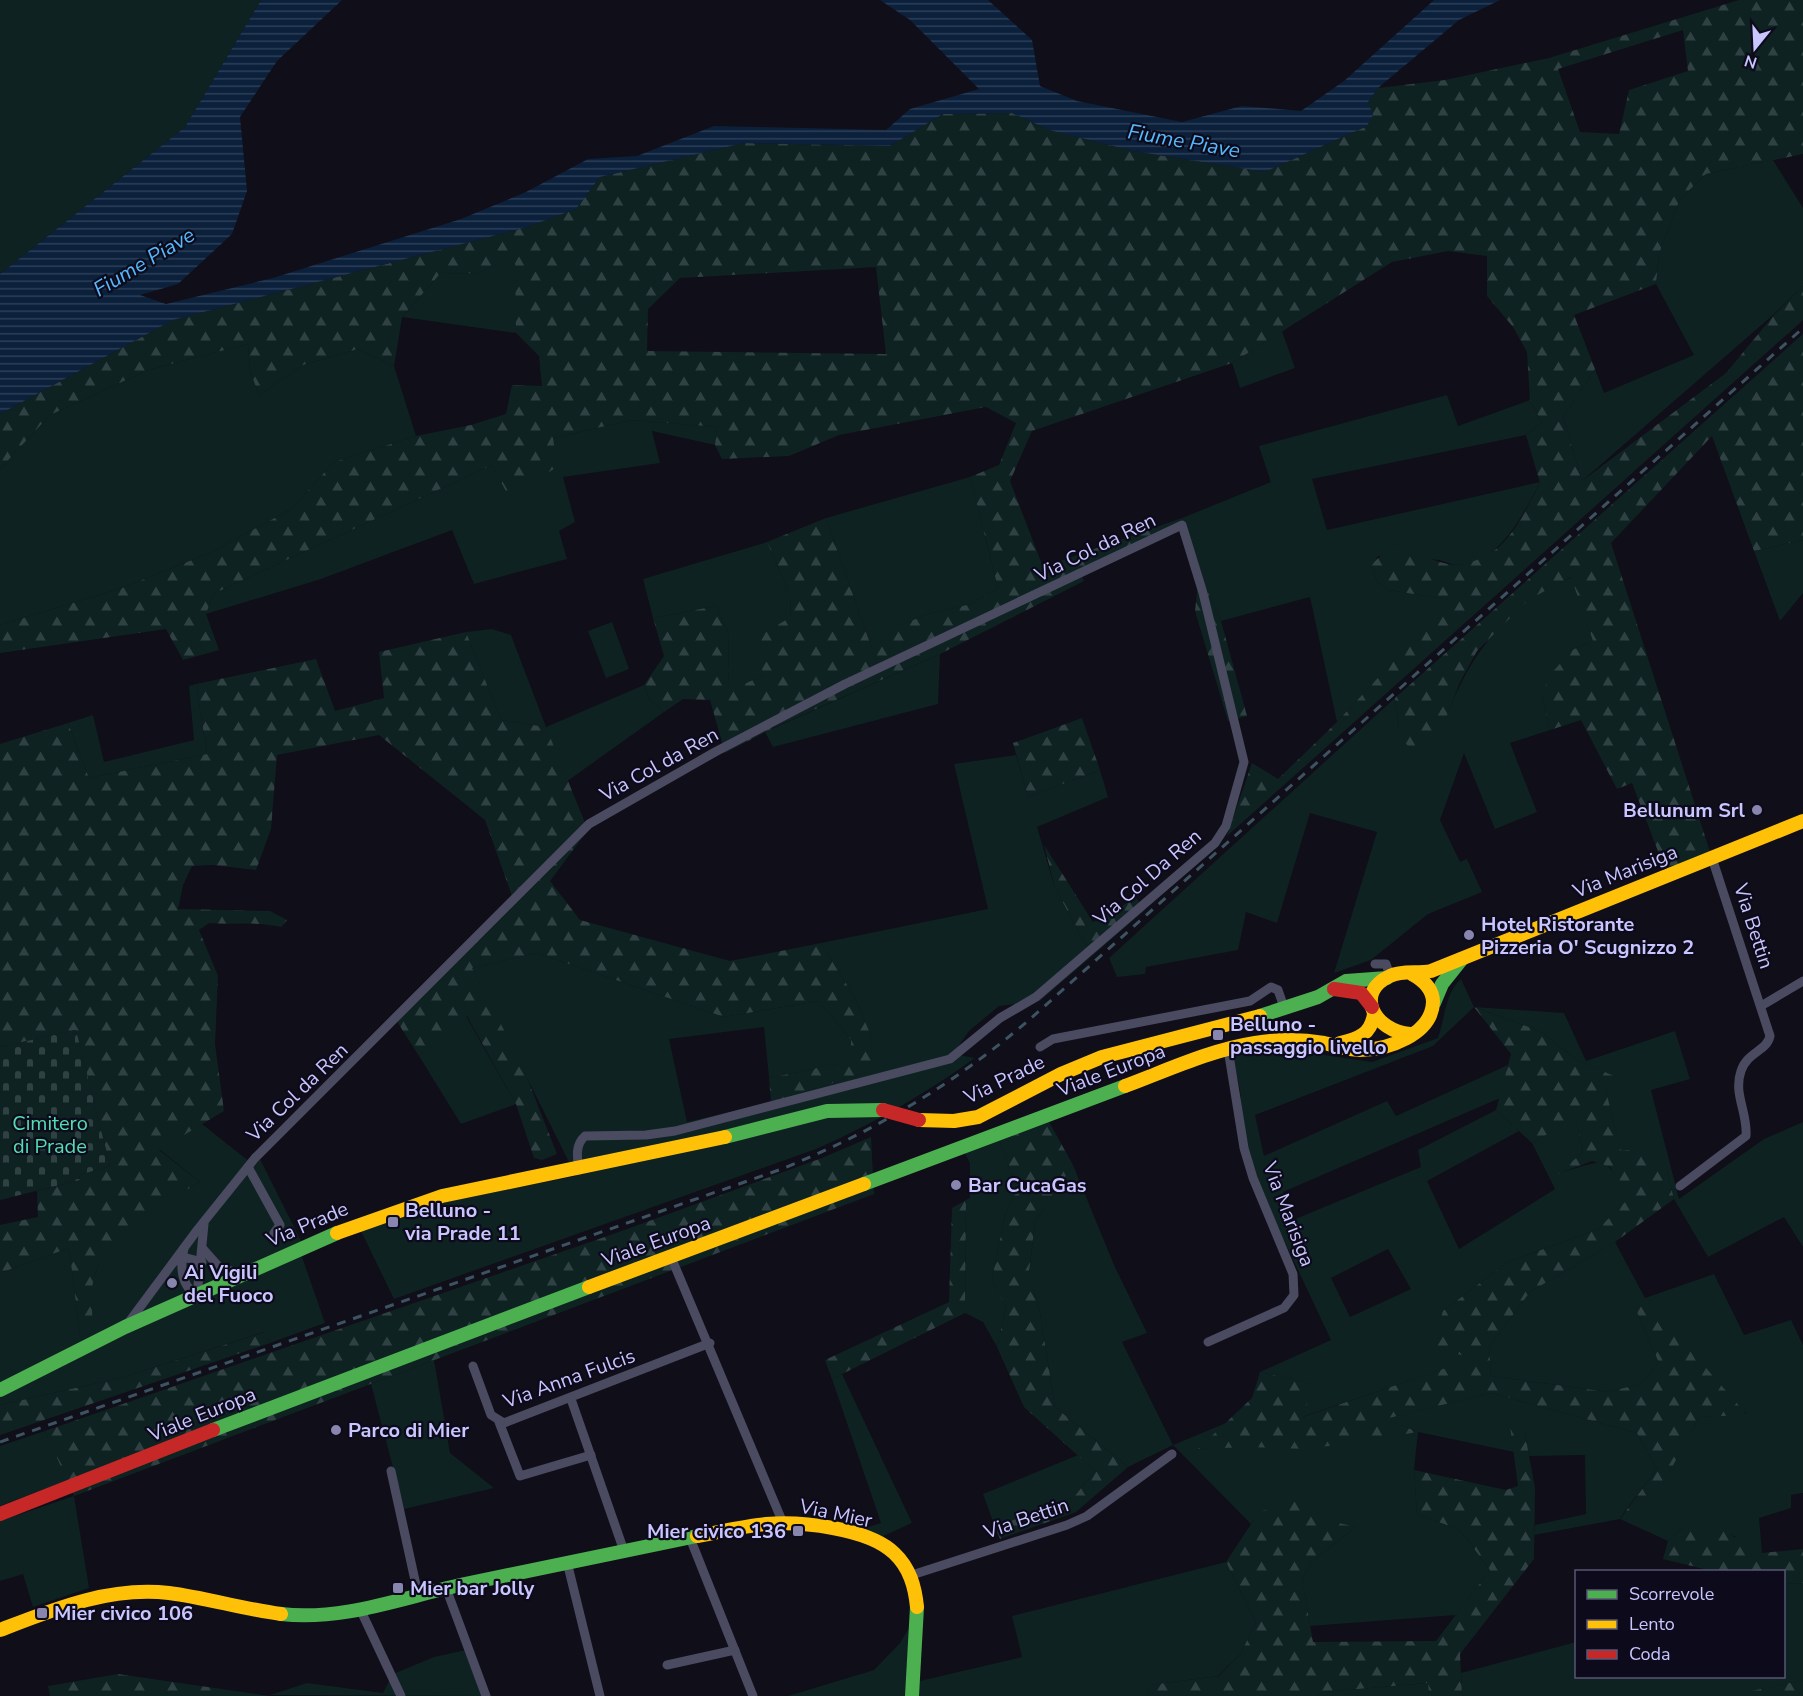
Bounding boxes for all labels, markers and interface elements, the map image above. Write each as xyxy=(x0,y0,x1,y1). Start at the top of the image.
north arrow xyxy=(1725,18,1785,78)
text: N xyxy=(1742,49,1760,74)
water label: Fiume Piave xyxy=(1126,117,1242,165)
water label: Fiume Piave xyxy=(88,221,200,303)
street label: Via Col da Ren xyxy=(1029,506,1160,589)
street label: Via Col da Ren xyxy=(594,721,723,809)
place label: Bellunum Srl xyxy=(1623,797,1746,824)
marker: Bellunum Srl xyxy=(1750,803,1764,817)
street label: Via Col Da Ren xyxy=(1087,823,1207,932)
street label: Via Marisiga xyxy=(1568,838,1681,905)
street label: Via Bettin xyxy=(1727,879,1780,972)
place label: Hotel Ristorante Pizzeria O' Scugnizzo 2 xyxy=(1481,911,1694,961)
marker: Hotel Ristorante Pizzeria O' Scugnizzo 2 xyxy=(1462,928,1476,942)
place label: Belluno - passaggio livello xyxy=(1230,1011,1386,1061)
marker: Belluno - passaggio livello xyxy=(1211,1028,1225,1042)
street label: Via Col da Ren xyxy=(240,1037,354,1148)
street label: Viale Europa xyxy=(1052,1037,1169,1104)
street label: Via Prade xyxy=(958,1048,1049,1111)
park label: Cimitero di Prade xyxy=(12,1110,88,1160)
street label: Via Marisiga xyxy=(1256,1157,1321,1270)
place label: Bar CucaGas xyxy=(968,1172,1087,1199)
marker: Bar CucaGas xyxy=(949,1178,963,1192)
street label: Via Prade xyxy=(261,1195,352,1254)
place label: Belluno - via Prade 11 xyxy=(404,1197,521,1247)
street label: Viale Europa xyxy=(597,1209,714,1274)
marker: Belluno - via Prade 11 xyxy=(386,1215,400,1229)
place label: Ai Vigili del Fuoco xyxy=(184,1259,273,1309)
marker: Ai Vigili del Fuoco xyxy=(165,1276,179,1290)
street label: Via Anna Fulcis xyxy=(499,1342,639,1415)
street label: Viale Europa xyxy=(143,1381,260,1449)
place label: Parco di Mier xyxy=(348,1417,469,1444)
marker: Parco di Mier xyxy=(329,1423,343,1437)
street label: Via Bettin xyxy=(979,1491,1072,1546)
street label: Via Mier xyxy=(796,1492,875,1534)
place label: Mier civico 136 xyxy=(647,1518,786,1545)
marker: Mier civico 136 xyxy=(791,1524,805,1538)
legend xyxy=(1575,1570,1785,1678)
place label: Mier bar Jolly xyxy=(410,1575,535,1602)
marker: Mier bar Jolly xyxy=(391,1581,405,1595)
text: Scorrevole xyxy=(1629,1582,1714,1606)
place label: Mier civico 106 xyxy=(54,1600,193,1627)
marker: Mier civico 106 xyxy=(35,1606,49,1620)
text: Lento xyxy=(1629,1612,1675,1636)
text: Coda xyxy=(1629,1642,1671,1666)

